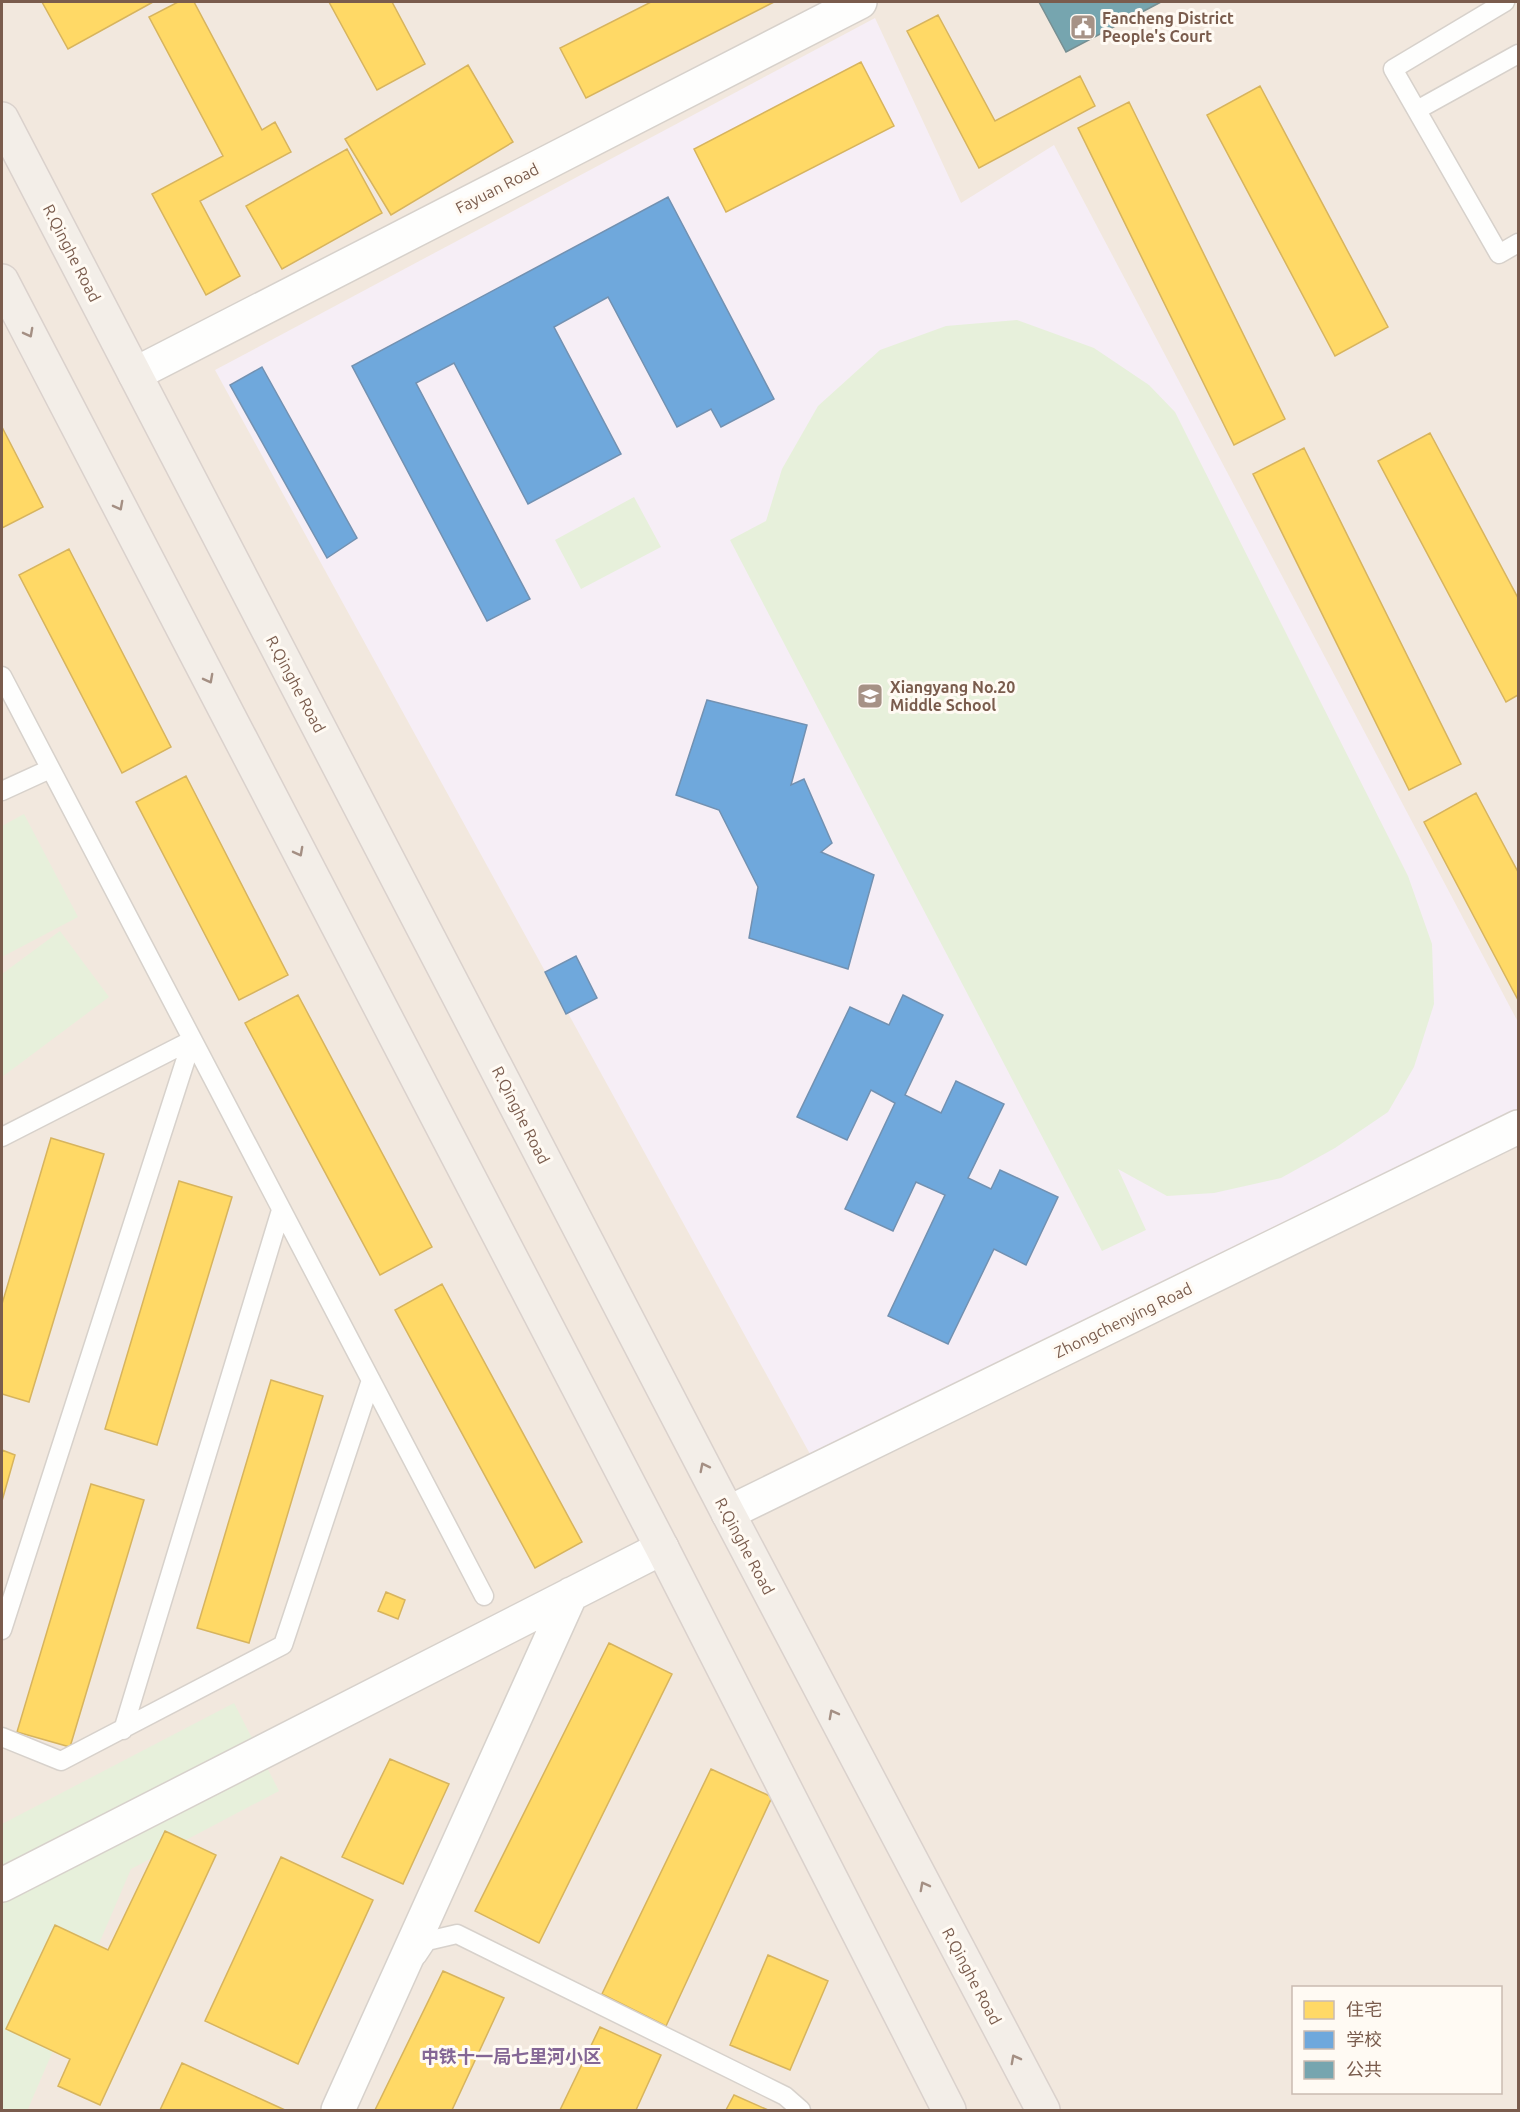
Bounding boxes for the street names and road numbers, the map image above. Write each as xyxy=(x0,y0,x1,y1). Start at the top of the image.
street label: Fayuan Road xyxy=(452,159,542,217)
street label: R.Qinghe Road xyxy=(40,201,104,305)
street label: R.Qinghe Road xyxy=(263,633,329,735)
street label: R.Qinghe Road xyxy=(489,1063,553,1167)
street label: Zhongchenying Road xyxy=(1051,1279,1195,1361)
street label: R.Qinghe Road xyxy=(712,1495,778,1597)
street label: R.Qinghe Road xyxy=(939,1925,1005,2027)

